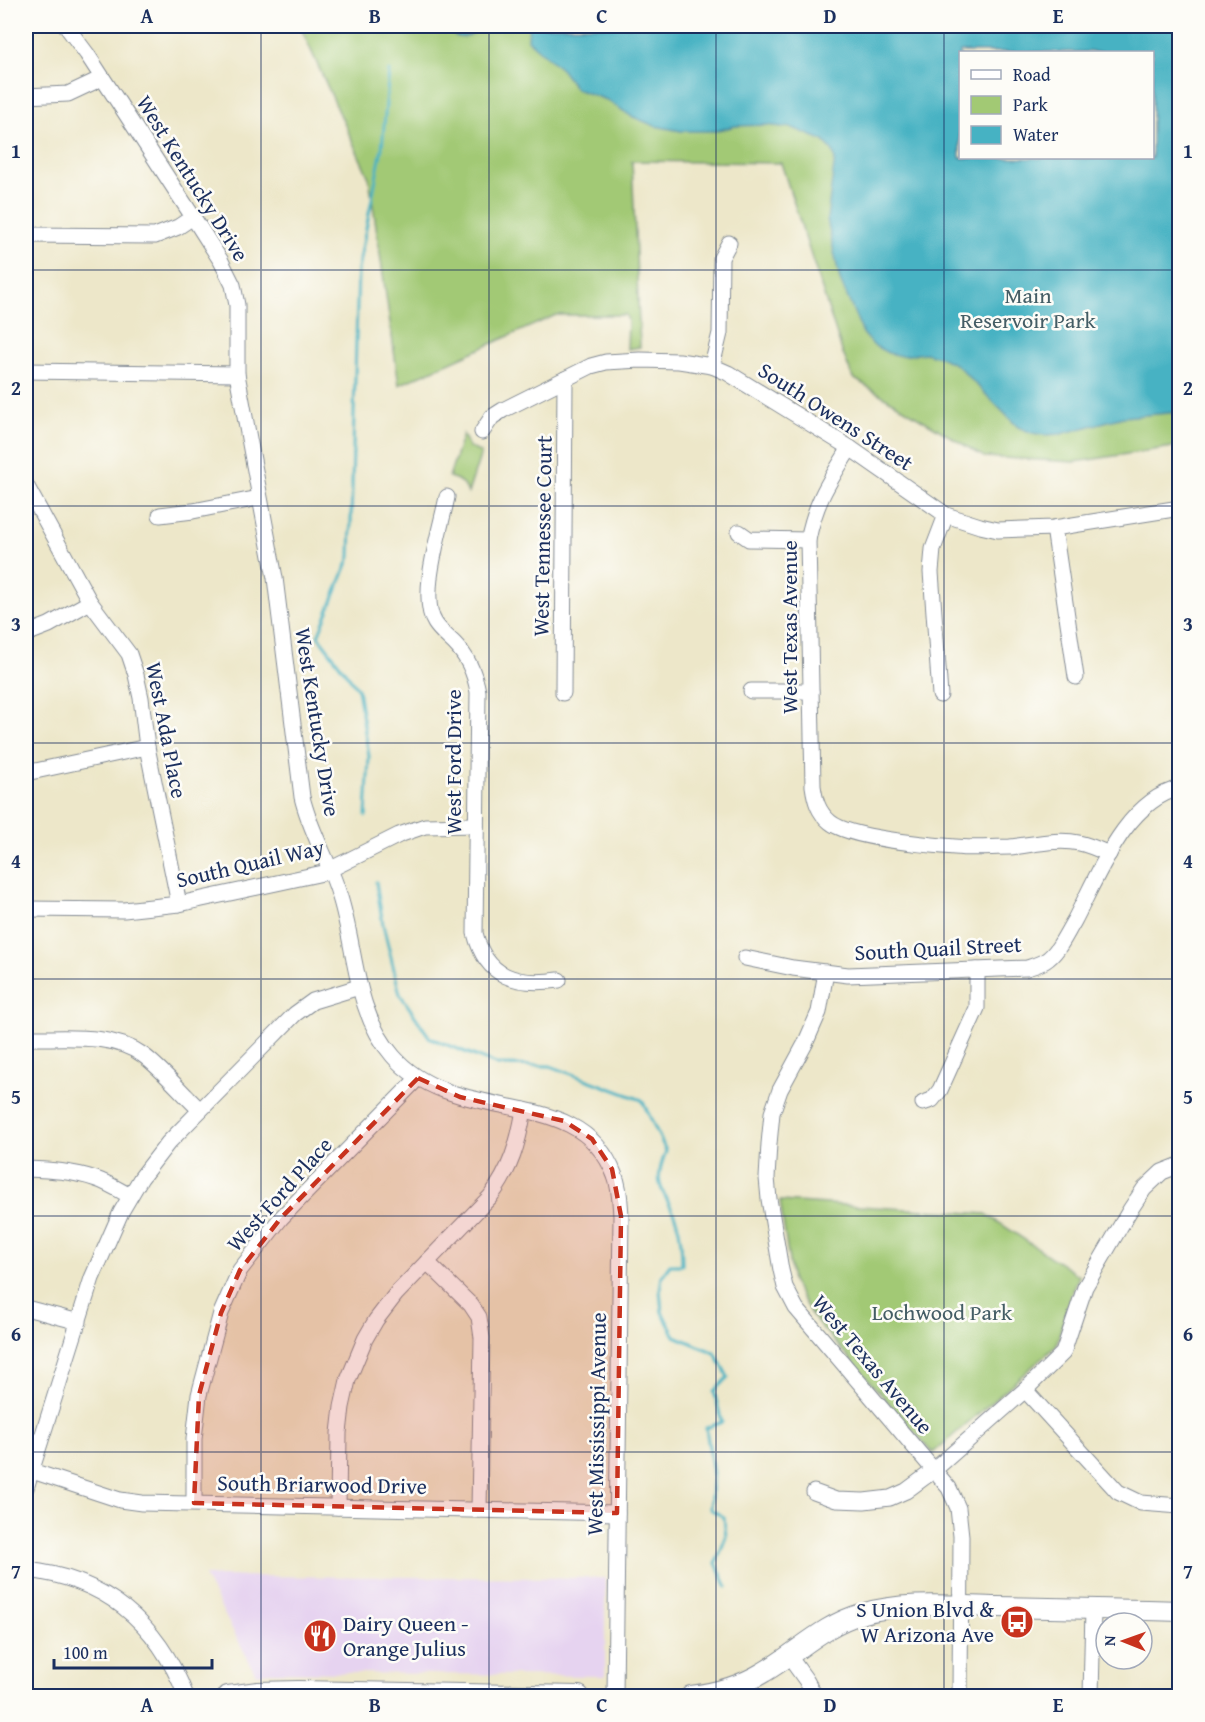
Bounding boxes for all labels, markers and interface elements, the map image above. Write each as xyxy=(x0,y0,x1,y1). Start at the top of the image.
text: A xyxy=(141,1,154,30)
text: B xyxy=(369,1,381,30)
text: C xyxy=(596,1,608,30)
text: D xyxy=(823,1,837,30)
text: E xyxy=(1053,1,1064,30)
legend xyxy=(959,51,1154,159)
text: Road xyxy=(1013,61,1051,88)
street label: West Kentucky Drive xyxy=(129,89,257,267)
text: Park xyxy=(1013,91,1049,118)
text: Water xyxy=(1013,121,1059,148)
text: 1 xyxy=(11,136,21,165)
text: 1 xyxy=(1183,136,1193,165)
park label: Main Reservoir Park xyxy=(960,279,1097,336)
street label: South Owens Street xyxy=(752,354,920,478)
text: 2 xyxy=(11,373,21,402)
text: 2 xyxy=(1183,373,1193,402)
street label: West Tennessee Court xyxy=(524,435,560,637)
street label: West Texas Avenue xyxy=(773,540,805,714)
text: 3 xyxy=(11,609,21,638)
text: 3 xyxy=(1183,609,1193,638)
street label: West Kentucky Drive xyxy=(287,625,349,819)
street label: West Ada Place xyxy=(138,659,196,801)
street label: West Ford Drive xyxy=(437,689,469,835)
street label: South Quail Way xyxy=(173,830,327,896)
text: 4 xyxy=(11,846,21,875)
text: 4 xyxy=(1183,846,1193,875)
street label: South Quail Street xyxy=(854,928,1023,968)
text: 5 xyxy=(11,1082,21,1111)
text: 5 xyxy=(1183,1082,1193,1111)
street label: West Ford Place xyxy=(219,1130,339,1258)
street label: West Texas Avenue xyxy=(805,1287,941,1441)
park label: Lochwood Park xyxy=(872,1296,1013,1328)
street label: West Mississippi Avenue xyxy=(578,1312,614,1536)
text: 6 xyxy=(11,1319,21,1348)
text: 6 xyxy=(1183,1319,1193,1348)
street label: South Briarwood Drive xyxy=(217,1466,427,1502)
text: 7 xyxy=(11,1556,21,1585)
text: 7 xyxy=(1183,1556,1193,1585)
place label: S Union Blvd & W Arizona Ave xyxy=(856,1593,994,1650)
bus stop icon: S Union Blvd & W Arizona Ave xyxy=(999,1604,1035,1640)
place label: Dairy Queen - Orange Julius xyxy=(343,1607,468,1664)
north arrow xyxy=(1094,1611,1154,1671)
restaurant icon: Dairy Queen - Orange Julius xyxy=(302,1618,338,1654)
scale bar xyxy=(54,1632,212,1670)
text: N xyxy=(1097,1635,1121,1646)
text: 100 m xyxy=(63,1639,108,1666)
text: A xyxy=(141,1690,154,1719)
text: B xyxy=(369,1690,381,1719)
text: C xyxy=(596,1690,608,1719)
text: D xyxy=(823,1690,837,1719)
text: E xyxy=(1053,1690,1064,1719)

